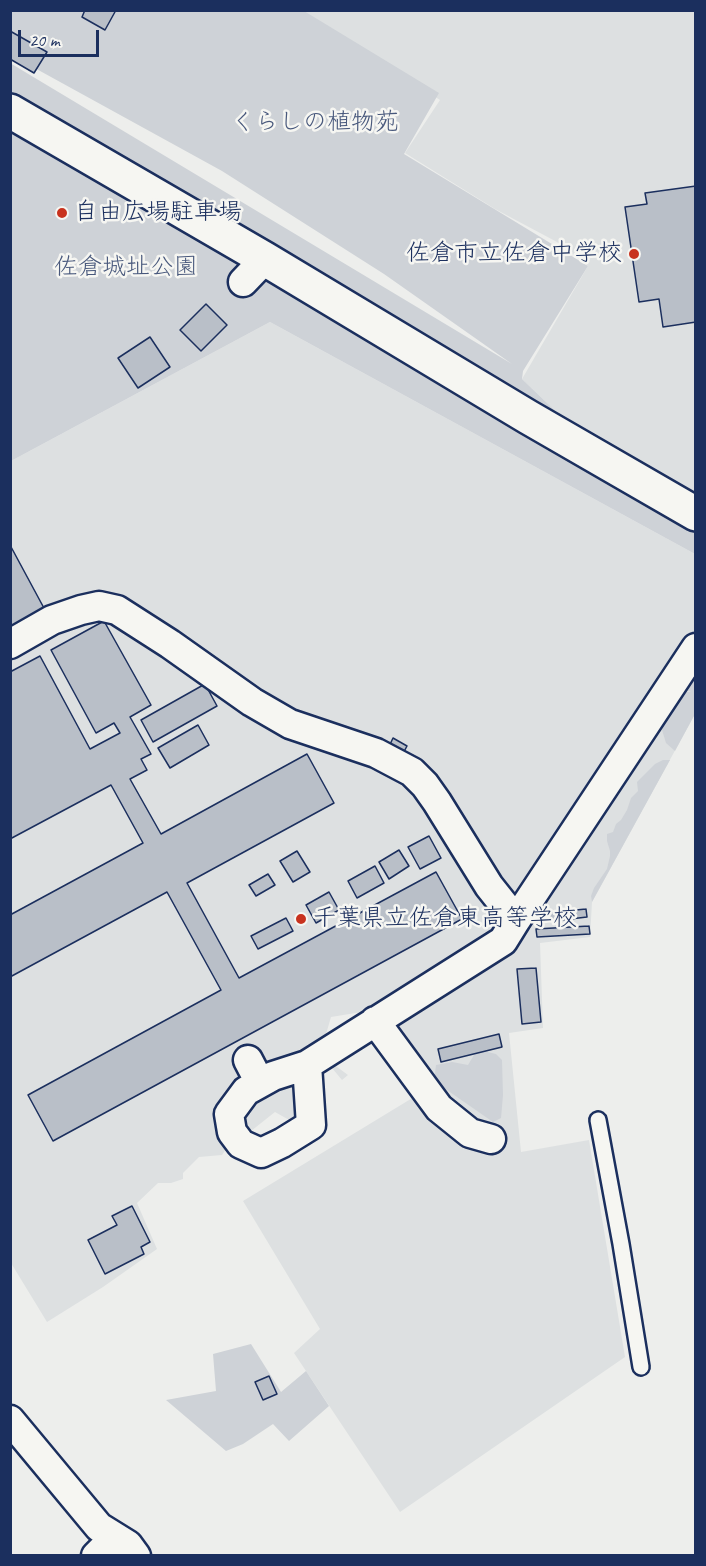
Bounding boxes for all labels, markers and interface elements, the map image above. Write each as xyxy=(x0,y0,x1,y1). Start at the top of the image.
scale bar xyxy=(21,18,102,56)
text: 20 m xyxy=(29,29,60,51)
park label: くらしの植物苑 xyxy=(231,109,399,137)
place label: 自由広場駐車場 xyxy=(74,199,242,227)
marker: 自由広場駐車場 xyxy=(55,206,69,220)
place label: 佐倉市立佐倉中学校 xyxy=(406,240,622,268)
marker: 佐倉市立佐倉中学校 xyxy=(627,247,641,261)
park label: 佐倉城址公園 xyxy=(54,254,198,282)
place label: 千葉県立佐倉東高等学校 xyxy=(313,905,577,933)
marker: 千葉県立佐倉東高等学校 xyxy=(294,912,308,926)

